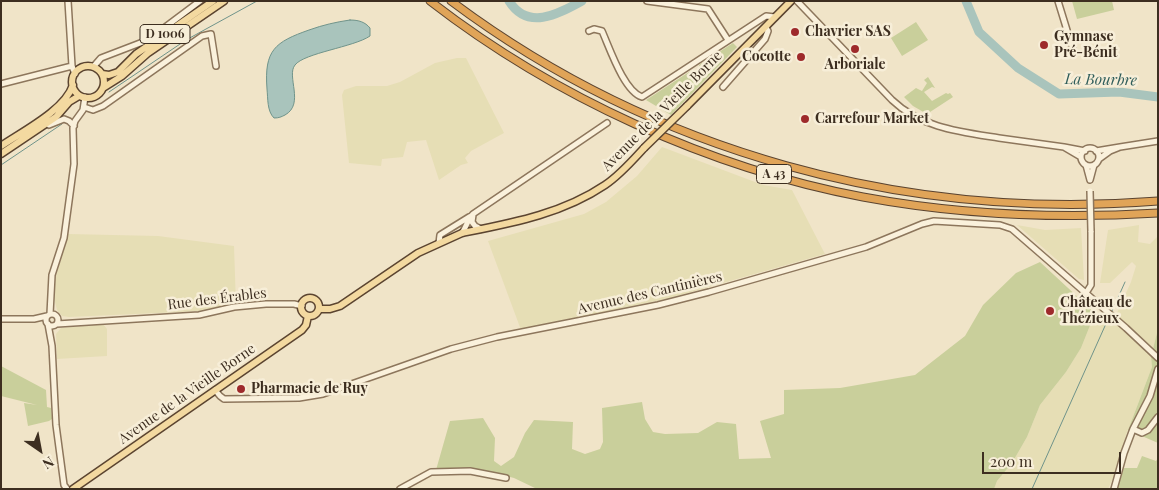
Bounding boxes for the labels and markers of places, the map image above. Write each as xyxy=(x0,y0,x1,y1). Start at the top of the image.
place label: Chavrier SAS xyxy=(805,24,891,40)
marker: Chavrier SAS xyxy=(789,26,801,38)
place label: Gymnase Pré-Bénit xyxy=(1054,29,1117,62)
marker: Gymnase Pré-Bénit xyxy=(1038,39,1050,51)
marker: Arboriale xyxy=(849,43,861,55)
place label: Cocotte xyxy=(742,49,791,65)
marker: Cocotte xyxy=(795,51,807,63)
place label: Arboriale xyxy=(824,57,886,73)
place label: Carrefour Market xyxy=(815,111,929,127)
marker: Carrefour Market xyxy=(799,113,811,125)
place label: Château de Thézieux xyxy=(1060,295,1132,328)
marker: Château de Thézieux xyxy=(1044,305,1056,317)
place label: Pharmacie de Ruy xyxy=(251,381,368,397)
marker: Pharmacie de Ruy xyxy=(235,383,247,395)

